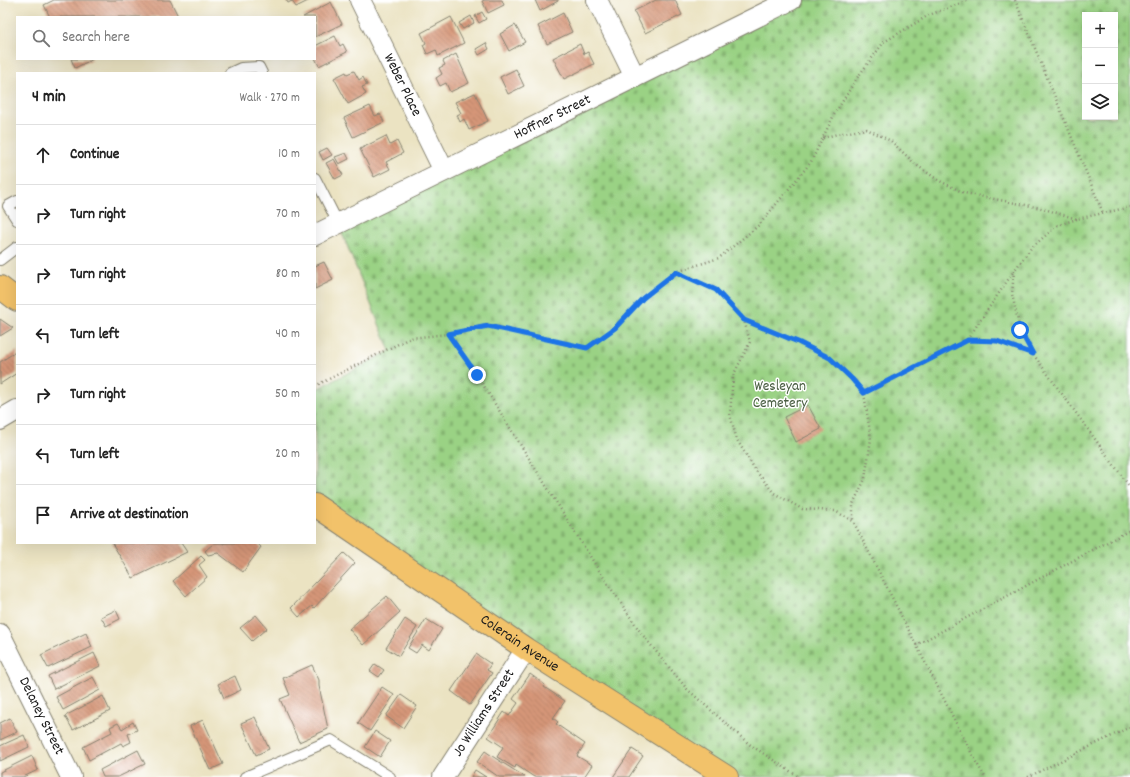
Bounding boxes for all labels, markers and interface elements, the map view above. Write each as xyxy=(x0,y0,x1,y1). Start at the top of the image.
map controls xyxy=(1082,12,1118,120)
button: + xyxy=(1082,12,1118,48)
search box xyxy=(16,16,316,60)
icon: search xyxy=(30,27,52,49)
text: Search here xyxy=(62,27,130,49)
button: − xyxy=(1082,48,1118,84)
street label: Weber Place xyxy=(377,50,427,121)
button: layers xyxy=(1082,84,1118,120)
text: 4 min xyxy=(32,86,66,110)
text: Walk · 270 m xyxy=(239,89,300,108)
street label: Hoffner Street xyxy=(510,89,595,146)
icon: ahead xyxy=(32,144,54,166)
text: Continue xyxy=(70,144,119,166)
text: 10 m xyxy=(278,145,300,164)
icon: right xyxy=(32,204,54,226)
text: Turn right xyxy=(70,204,126,226)
text: 70 m xyxy=(276,205,300,224)
icon: right xyxy=(32,264,54,286)
text: Turn right xyxy=(70,264,126,286)
text: 80 m xyxy=(276,265,300,284)
route start xyxy=(1011,321,1029,339)
icon: left xyxy=(32,324,54,346)
text: Turn left xyxy=(70,324,119,346)
text: 40 m xyxy=(276,325,300,344)
route end xyxy=(468,366,486,384)
park label: Wesleyan Cemetery xyxy=(753,376,808,415)
icon: right xyxy=(32,384,54,406)
text: Turn right xyxy=(70,384,126,406)
text: 50 m xyxy=(275,385,300,404)
icon: left xyxy=(32,444,54,466)
text: Turn left xyxy=(70,444,119,466)
text: 20 m xyxy=(275,445,300,464)
icon: arrive xyxy=(32,504,54,526)
text: Arrive at destination xyxy=(70,504,188,526)
street label: Colerain Avenue xyxy=(475,609,564,678)
street label: Jo Williams Street xyxy=(448,665,521,761)
street label: Delaney Street xyxy=(12,674,70,760)

